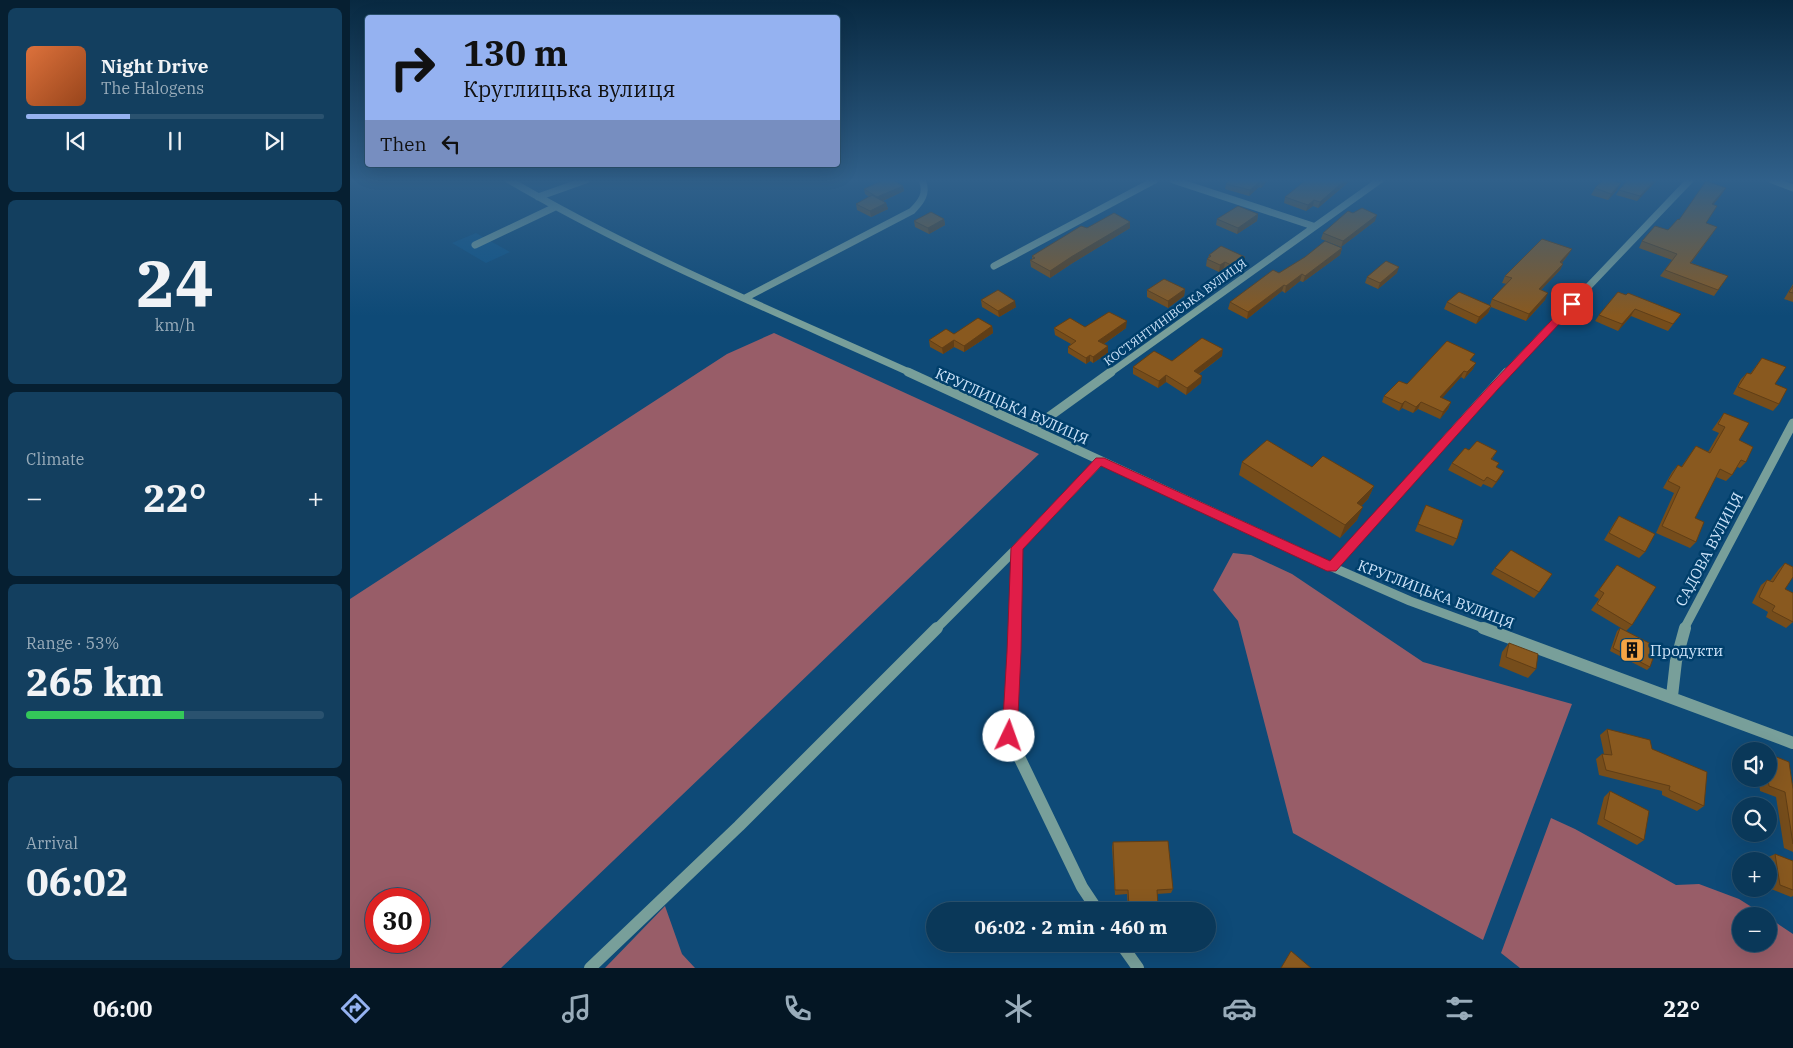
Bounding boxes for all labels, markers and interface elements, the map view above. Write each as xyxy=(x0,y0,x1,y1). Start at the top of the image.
text: 130 m xyxy=(463,30,568,76)
icon: right xyxy=(380,35,445,100)
text: Night Drive xyxy=(101,54,209,78)
text: Круглицька вулиця xyxy=(463,74,675,103)
text: The Halogens xyxy=(101,78,204,98)
icon: previous xyxy=(62,127,90,155)
icon: pause xyxy=(161,127,189,155)
icon: next xyxy=(260,127,288,155)
icon: left xyxy=(437,130,465,158)
text: Then xyxy=(380,132,427,156)
text: 24 xyxy=(136,240,214,325)
street label: КОСТЯНТИНІВСЬКА ВУЛИЦЯ xyxy=(1101,255,1249,369)
pin xyxy=(1551,283,1593,325)
icon: arrive xyxy=(1558,290,1586,318)
text: km/h xyxy=(155,315,195,335)
street label: КРУГЛИЦЬКА ВУЛИЦЯ xyxy=(932,364,1092,448)
text: Climate xyxy=(26,449,84,469)
text: 22° xyxy=(143,473,207,522)
text: − xyxy=(26,479,43,516)
text: + xyxy=(307,479,324,516)
street label: САДОВА ВУЛИЦЯ xyxy=(1671,489,1747,609)
street label: КРУГЛИЦЬКА ВУЛИЦЯ xyxy=(1355,555,1517,633)
text: Range · 53% xyxy=(26,633,119,653)
building icon: Продукти xyxy=(1619,637,1645,663)
place label: Продукти xyxy=(1650,641,1723,660)
text: 265 km xyxy=(26,657,164,706)
position arrow xyxy=(982,709,1034,761)
map controls xyxy=(1732,742,1777,952)
button: sound xyxy=(1732,742,1777,787)
button: search xyxy=(1732,797,1777,842)
text: Arrival xyxy=(26,833,78,853)
button: + xyxy=(1732,852,1777,897)
text: 06:02 xyxy=(26,857,129,906)
speed limit sign: 30 xyxy=(365,888,430,953)
button: − xyxy=(1732,907,1777,952)
text: 06:02 · 2 min · 460 m xyxy=(975,915,1167,939)
icon: directions xyxy=(338,991,373,1026)
icon: music xyxy=(559,991,594,1026)
icon: phone xyxy=(780,991,815,1026)
icon: climate xyxy=(1001,991,1036,1026)
icon: car xyxy=(1222,991,1257,1026)
icon: filters xyxy=(1442,991,1477,1026)
text: 06:00 xyxy=(93,994,152,1023)
text: 22° xyxy=(1663,994,1700,1023)

